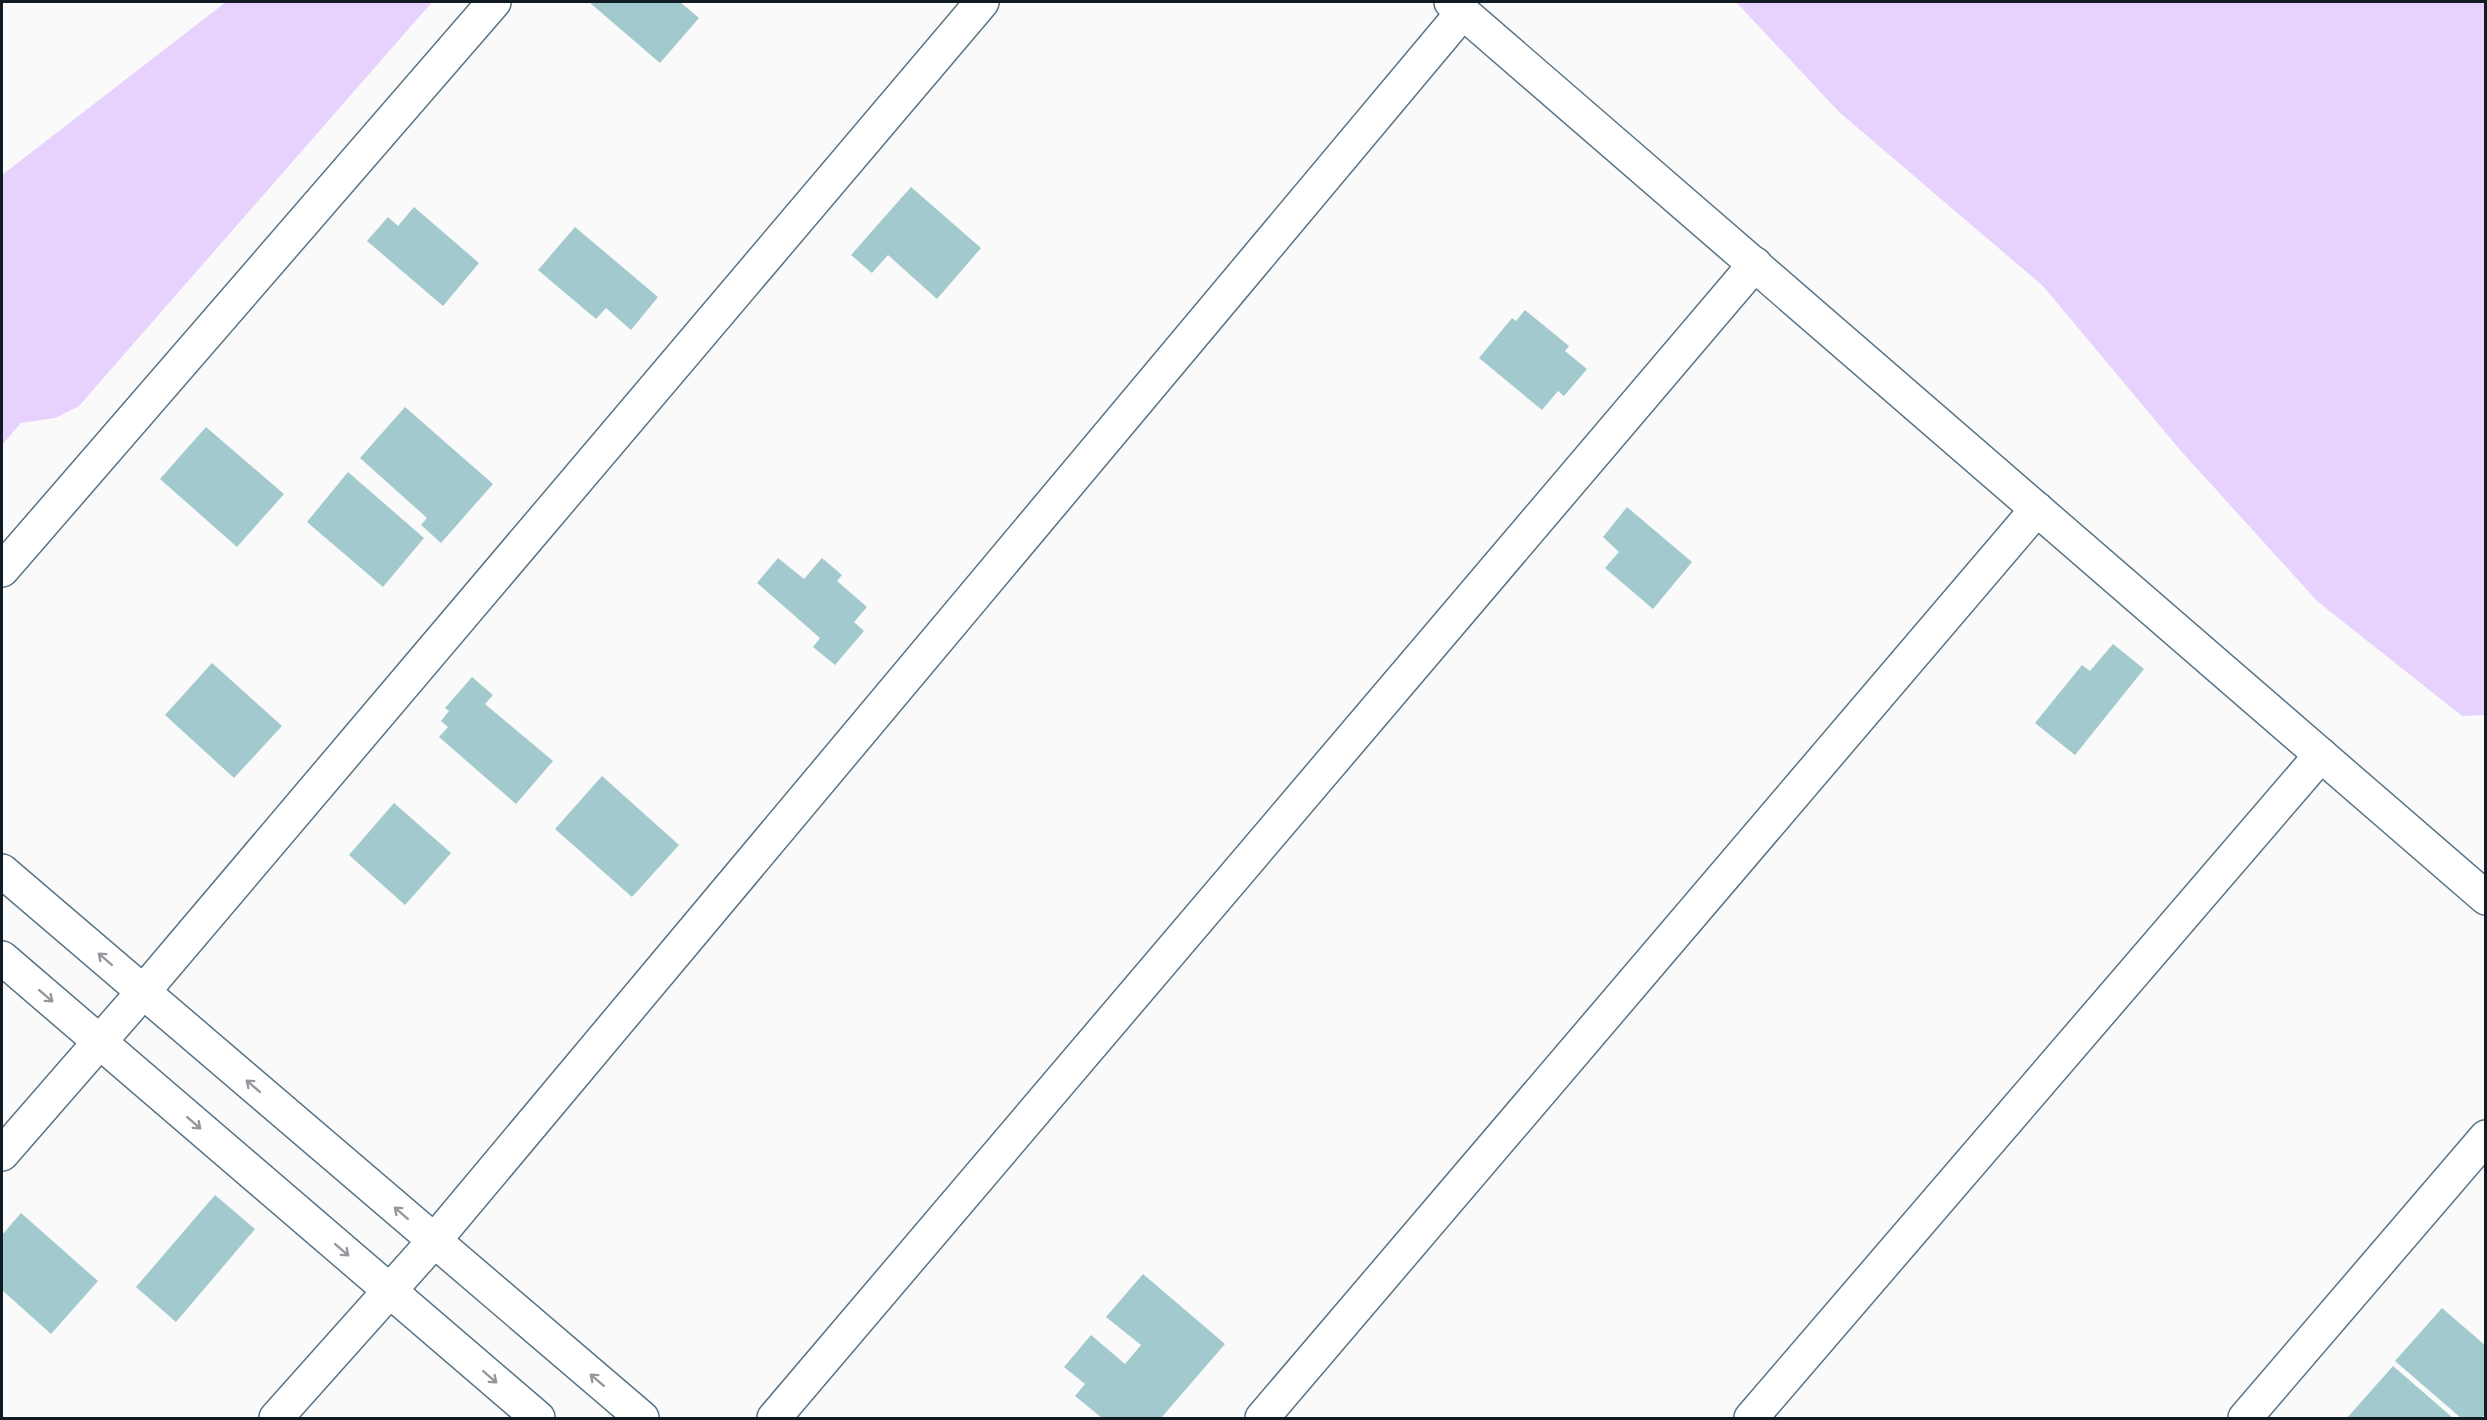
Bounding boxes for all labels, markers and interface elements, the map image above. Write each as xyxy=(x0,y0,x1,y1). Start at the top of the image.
one-way arrow xyxy=(98,952,113,966)
one-way arrow xyxy=(38,989,53,1003)
one-way arrow xyxy=(246,1079,261,1093)
one-way arrow xyxy=(186,1116,201,1130)
one-way arrow xyxy=(393,1206,409,1219)
one-way arrow xyxy=(334,1243,349,1257)
one-way arrow xyxy=(482,1370,497,1384)
one-way arrow xyxy=(589,1374,605,1387)

